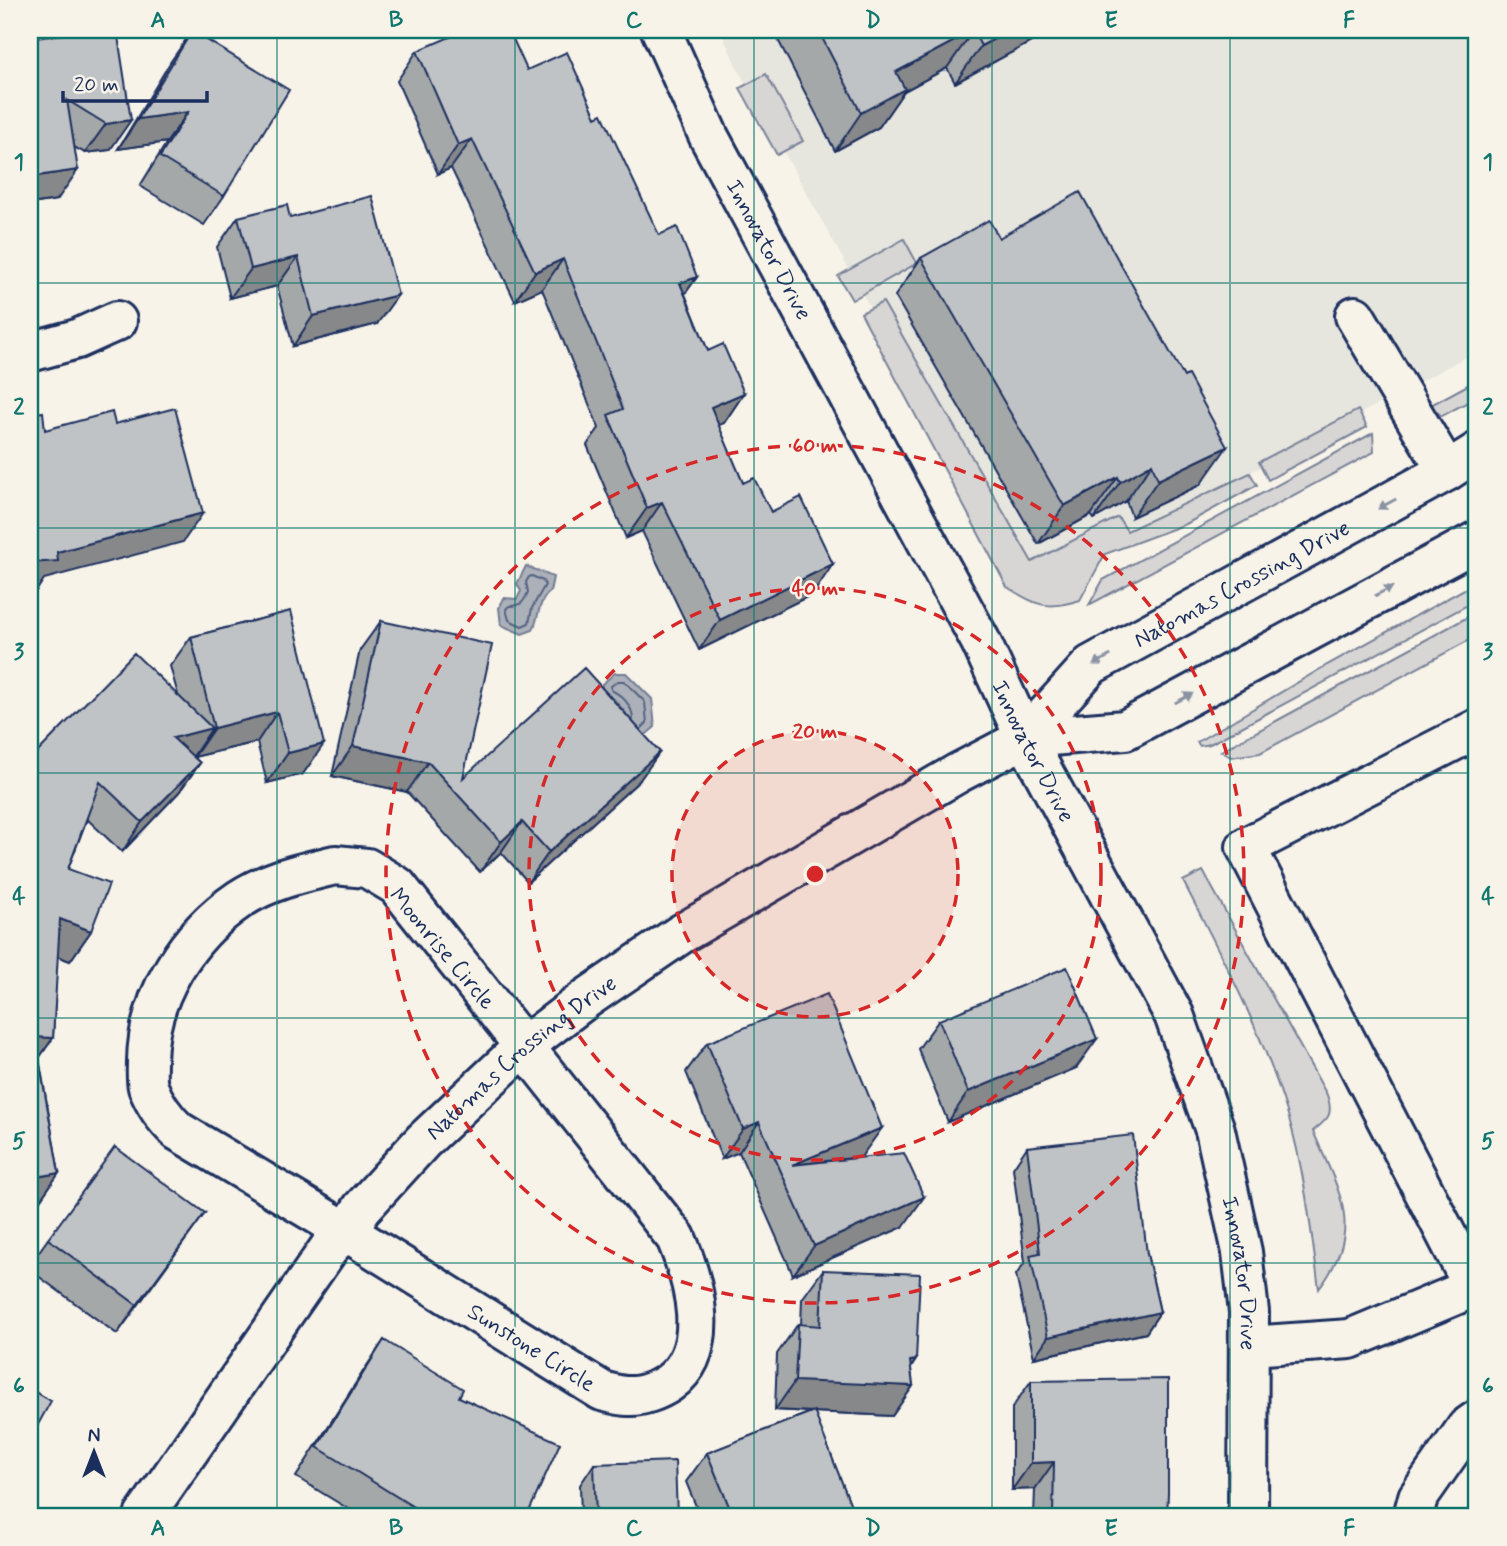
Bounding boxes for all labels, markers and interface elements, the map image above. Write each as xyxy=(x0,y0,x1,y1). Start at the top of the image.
text: A xyxy=(150,6,166,36)
text: B xyxy=(389,6,404,36)
text: C xyxy=(626,6,643,36)
text: D xyxy=(865,6,881,36)
text: E xyxy=(1104,6,1118,36)
text: F xyxy=(1343,6,1355,36)
scale bar xyxy=(63,60,206,104)
text: 20 m xyxy=(74,71,119,99)
text: 1 xyxy=(14,148,24,178)
text: 1 xyxy=(1483,148,1493,178)
street label: Innovator Drive xyxy=(718,175,818,326)
text: 2 xyxy=(13,393,25,423)
text: 2 xyxy=(1482,393,1494,423)
text: 60 m xyxy=(792,432,838,460)
one-way arrow xyxy=(1378,498,1397,510)
street label: Natomas Crossing Drive xyxy=(1129,514,1356,656)
text: 40 m xyxy=(792,575,839,603)
one-way arrow xyxy=(1374,585,1394,597)
text: 3 xyxy=(14,638,25,668)
text: 3 xyxy=(1483,638,1494,668)
one-way arrow xyxy=(1091,653,1111,665)
street label: Innovator Drive xyxy=(984,676,1081,828)
one-way arrow xyxy=(1174,693,1194,705)
text: 20 m xyxy=(793,718,838,746)
centre of rings xyxy=(803,862,827,886)
text: 4 xyxy=(12,882,26,912)
street label: Moonrise Circle xyxy=(382,882,502,1017)
text: 4 xyxy=(1481,882,1495,912)
street label: Natomas Crossing Drive xyxy=(420,969,623,1148)
text: 5 xyxy=(12,1127,26,1157)
text: 5 xyxy=(1481,1127,1495,1157)
street label: Innovator Drive xyxy=(1213,1194,1262,1350)
street label: Sunstone Circle xyxy=(461,1297,601,1400)
text: 6 xyxy=(13,1372,25,1402)
text: 6 xyxy=(1482,1372,1494,1402)
north arrow xyxy=(60,1416,130,1486)
text: N xyxy=(88,1424,100,1449)
text: A xyxy=(150,1514,166,1544)
text: B xyxy=(389,1514,404,1544)
text: C xyxy=(626,1514,643,1544)
text: D xyxy=(865,1514,881,1544)
text: E xyxy=(1104,1514,1118,1544)
text: F xyxy=(1343,1514,1355,1544)

